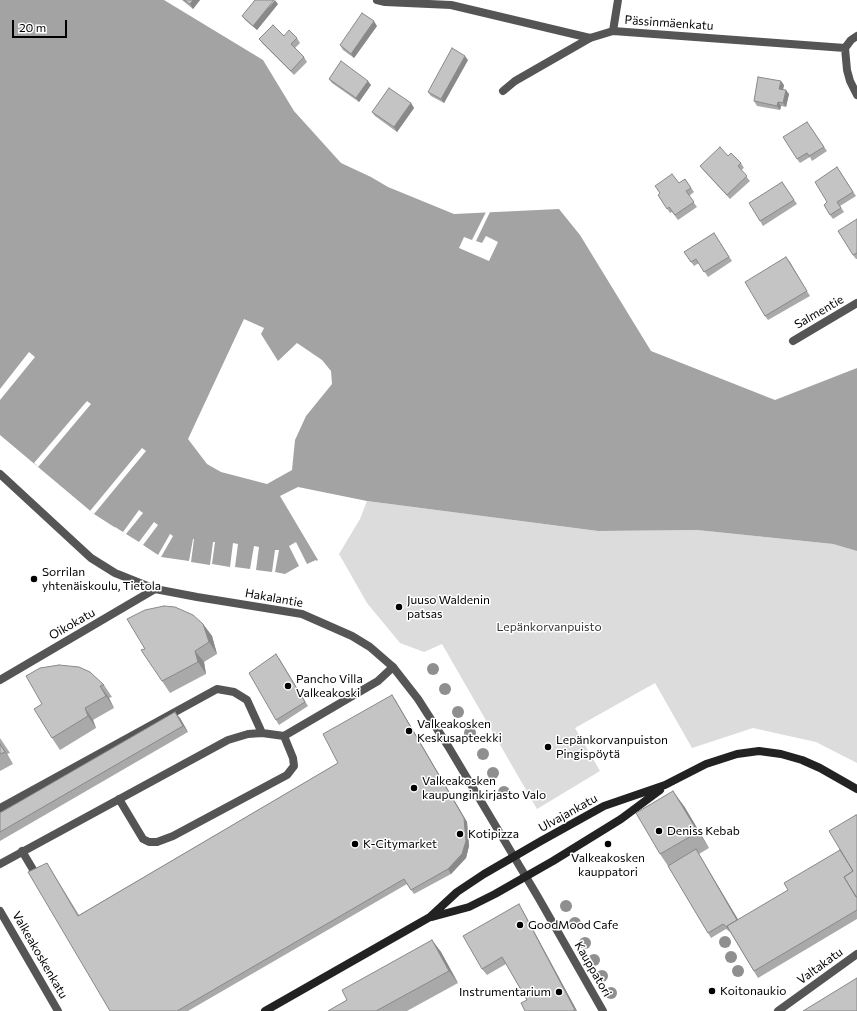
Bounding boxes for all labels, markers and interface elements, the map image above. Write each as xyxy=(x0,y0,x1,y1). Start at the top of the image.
scale bar xyxy=(14,12,69,38)
street label: Pässinmäenkatu xyxy=(624,13,714,33)
text: 20 m xyxy=(19,20,46,34)
street label: Salmentie xyxy=(792,292,846,332)
place label: Sorrilan yhtenäiskoulu, Tietola xyxy=(42,565,161,593)
marker: Sorrilan yhtenäiskoulu, Tietola xyxy=(29,574,39,584)
street label: Hakalantie xyxy=(244,586,304,610)
place label: Juuso Waldenin patsas xyxy=(407,593,490,621)
marker: Juuso Waldenin patsas xyxy=(394,602,404,612)
street label: Oikokatu xyxy=(46,605,98,643)
park label: Lepänkorvanpuisto xyxy=(496,620,602,634)
place label: Pancho Villa Valkeakoski xyxy=(296,672,363,700)
marker: Pancho Villa Valkeakoski xyxy=(283,681,293,691)
place label: Valkeakosken Keskusapteekki xyxy=(417,717,502,745)
marker: Valkeakosken Keskusapteekki xyxy=(404,726,414,736)
place label: Lepänkorvanpuiston Pingispöytä xyxy=(556,733,668,761)
marker: Lepänkorvanpuiston Pingispöytä xyxy=(543,742,553,752)
place label: Valkeakosken kaupunginkirjasto Valo xyxy=(422,774,546,802)
marker: Valkeakosken kaupunginkirjasto Valo xyxy=(409,783,419,793)
street label: Ulvajankatu xyxy=(536,791,600,835)
place label: Deniss Kebab xyxy=(667,824,740,838)
marker: Deniss Kebab xyxy=(654,826,664,836)
place label: Kotipizza xyxy=(468,827,519,841)
marker: Kotipizza xyxy=(455,829,465,839)
place label: K-Citymarket xyxy=(363,837,437,851)
marker: K-Citymarket xyxy=(350,839,360,849)
marker: Valkeakosken kauppatori xyxy=(603,839,613,849)
place label: Valkeakosken kauppatori xyxy=(571,851,645,879)
street label: Valkeakoskenkatu xyxy=(9,909,71,1001)
place label: GoodMood Cafe xyxy=(528,918,618,932)
marker: GoodMood Cafe xyxy=(515,920,525,930)
street label: Kauppatori xyxy=(571,939,615,999)
street label: Valtakatu xyxy=(795,945,845,987)
place label: Koitonaukio xyxy=(720,984,786,998)
place label: Instrumentarium xyxy=(459,985,551,999)
marker: Koitonaukio xyxy=(707,986,717,996)
marker: Instrumentarium xyxy=(554,987,564,997)

